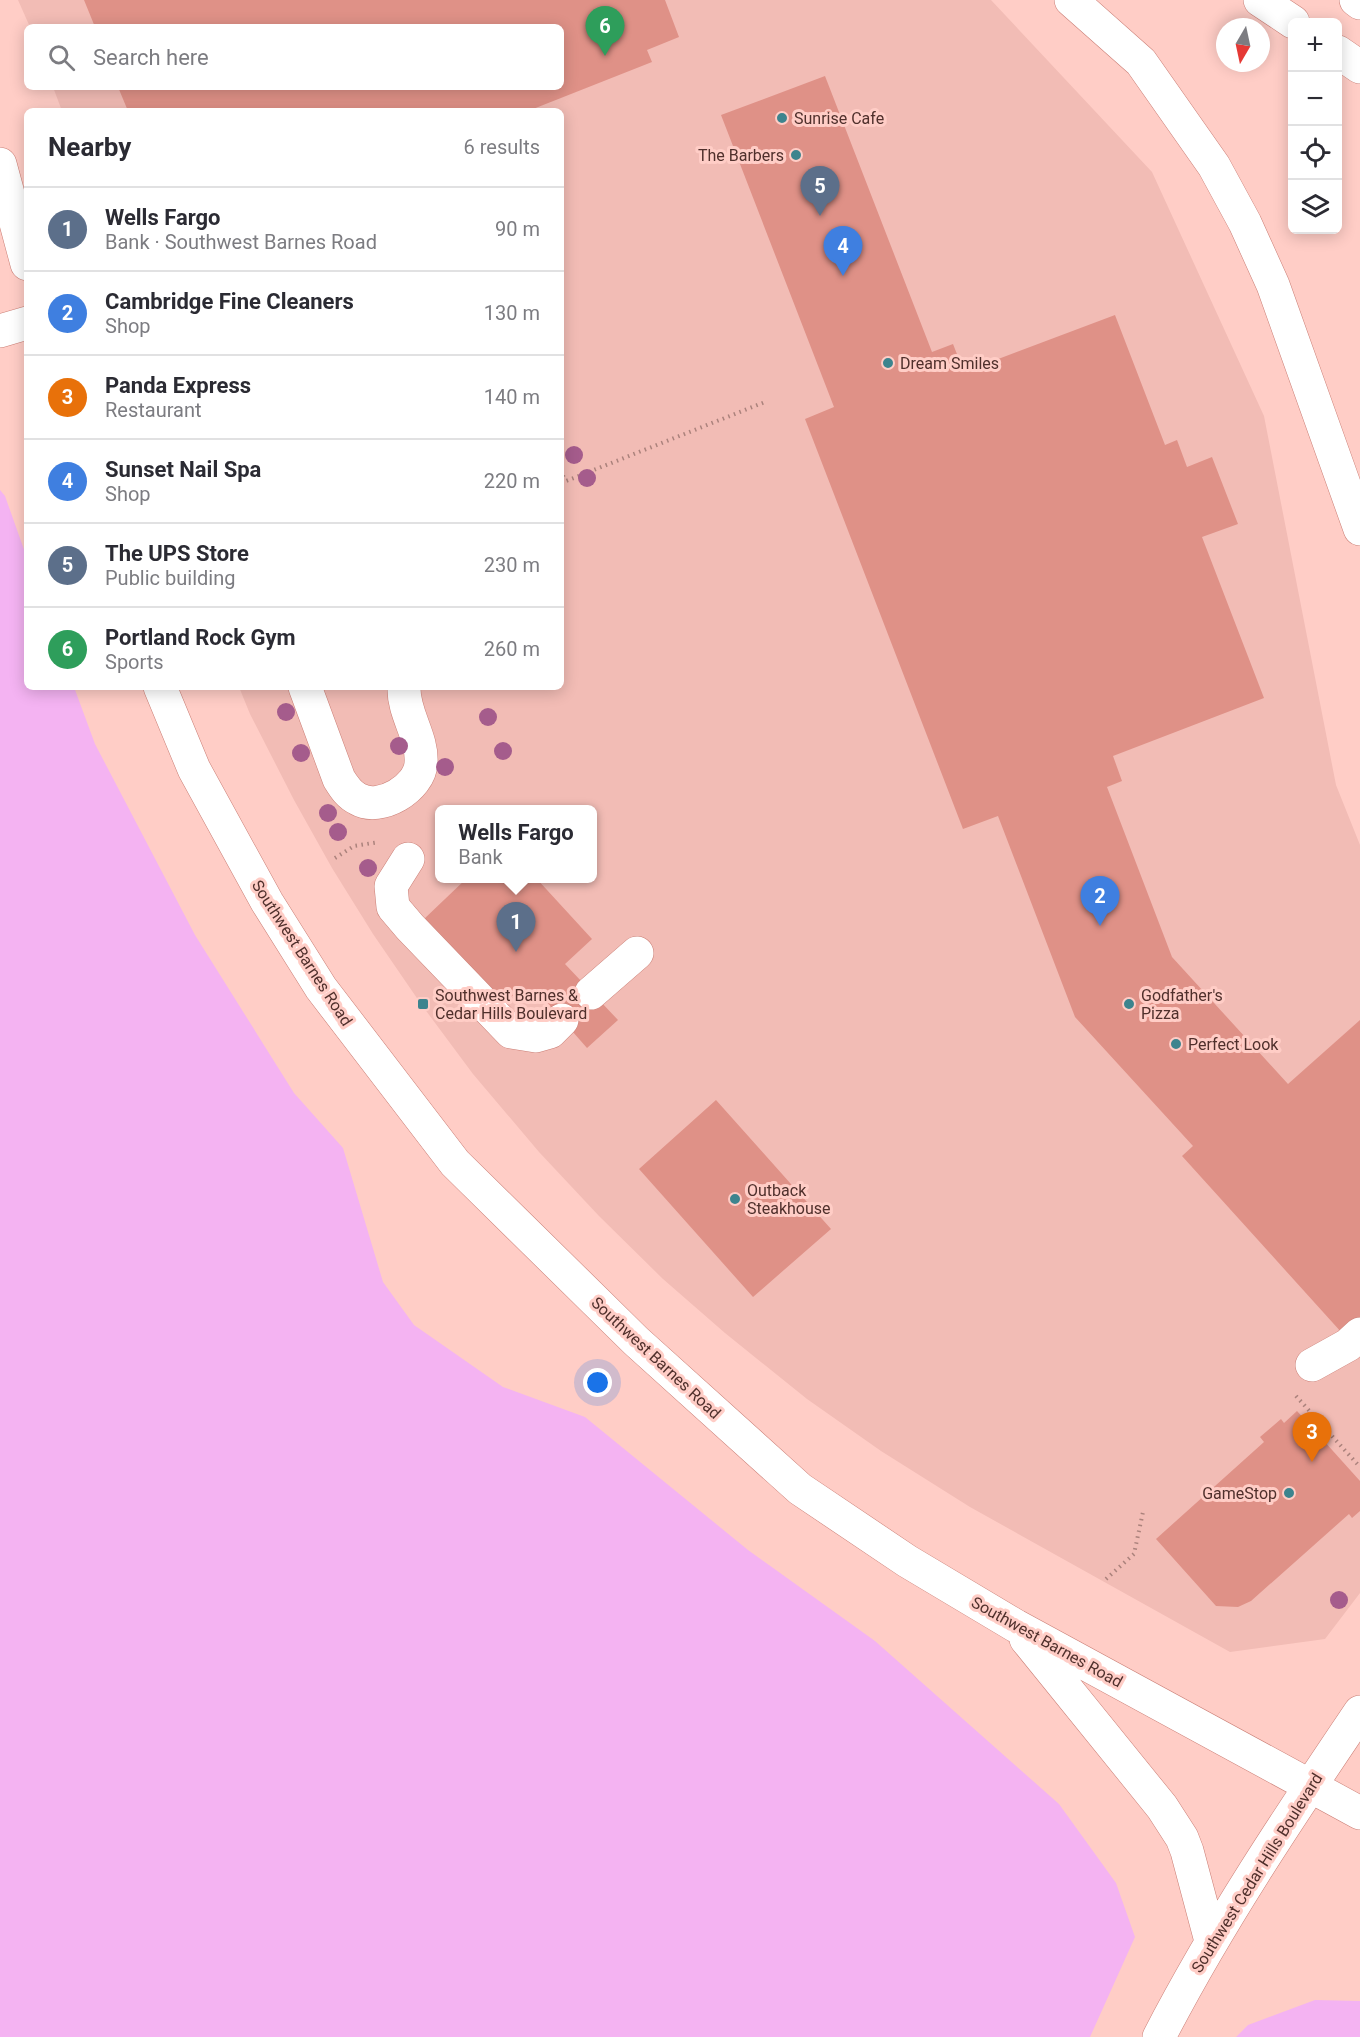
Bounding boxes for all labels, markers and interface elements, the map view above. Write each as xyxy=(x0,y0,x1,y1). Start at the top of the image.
pin: 6 xyxy=(586,7,624,56)
north arrow xyxy=(1216,18,1270,72)
map controls xyxy=(1288,18,1342,234)
button: + xyxy=(1288,18,1342,72)
search box xyxy=(24,24,564,90)
icon: search xyxy=(45,41,78,74)
text: Search here xyxy=(93,45,209,70)
button: − xyxy=(1288,72,1342,126)
place label: Sunrise Cafe xyxy=(794,109,884,128)
marker: Sunrise Cafe xyxy=(775,111,789,125)
button: locate xyxy=(1288,126,1342,180)
text: Nearby xyxy=(48,132,131,162)
text: 6 results xyxy=(464,135,540,159)
place label: The Barbers xyxy=(698,146,784,165)
marker: The Barbers xyxy=(789,148,803,162)
pin: 5 xyxy=(800,166,840,216)
button: layers xyxy=(1288,180,1342,234)
text: Wells Fargo xyxy=(105,205,221,230)
text: 1 xyxy=(62,217,73,241)
text: 90 m xyxy=(495,217,540,241)
pin: 4 xyxy=(824,226,862,276)
text: Bank · Southwest Barnes Road xyxy=(105,230,377,254)
text: Cambridge Fine Cleaners xyxy=(105,289,354,314)
text: 2 xyxy=(62,301,73,325)
text: 130 m xyxy=(484,301,540,325)
text: Shop xyxy=(105,314,151,338)
place label: Dream Smiles xyxy=(900,354,999,373)
marker: Dream Smiles xyxy=(881,356,895,370)
text: Panda Express xyxy=(105,373,251,398)
text: 3 xyxy=(62,385,73,409)
text: 140 m xyxy=(484,385,540,409)
text: Restaurant xyxy=(105,398,202,422)
text: Sunset Nail Spa xyxy=(105,457,261,482)
text: 4 xyxy=(62,469,73,493)
text: 220 m xyxy=(484,469,540,493)
text: Shop xyxy=(105,482,151,506)
text: The UPS Store xyxy=(105,541,249,566)
text: 5 xyxy=(62,553,73,577)
text: 230 m xyxy=(484,553,540,577)
text: Public building xyxy=(105,566,235,590)
text: Portland Rock Gym xyxy=(105,625,296,650)
text: 6 xyxy=(62,637,73,661)
text: 260 m xyxy=(484,637,540,661)
text: Sports xyxy=(105,650,164,674)
popup xyxy=(435,805,597,883)
text: Wells Fargo xyxy=(458,820,574,845)
text: Bank xyxy=(458,845,503,869)
pin: 2 xyxy=(1080,876,1120,926)
street label: Southwest Barnes Road xyxy=(248,877,356,1029)
pin: 1 xyxy=(496,902,536,952)
place label: Southwest Barnes & Cedar Hills Boulevard xyxy=(435,986,587,1023)
place label: Godfather's Pizza xyxy=(1141,986,1223,1023)
marker: Southwest Barnes & Cedar Hills Boulevard xyxy=(416,997,430,1011)
marker: Godfather's Pizza xyxy=(1122,997,1136,1011)
place label: Perfect Look xyxy=(1188,1035,1279,1054)
marker: Perfect Look xyxy=(1169,1037,1183,1051)
place label: Outback Steakhouse xyxy=(747,1181,831,1218)
marker: Outback Steakhouse xyxy=(728,1192,742,1206)
street label: Southwest Barnes Road xyxy=(587,1293,725,1423)
your location xyxy=(583,1368,612,1397)
pin: 3 xyxy=(1292,1412,1332,1462)
place label: GameStop xyxy=(1202,1484,1277,1503)
marker: GameStop xyxy=(1282,1486,1296,1500)
street label: Southwest Barnes Road xyxy=(968,1593,1126,1691)
street label: Southwest Cedar Hills Boulevard xyxy=(1188,1770,1326,1976)

